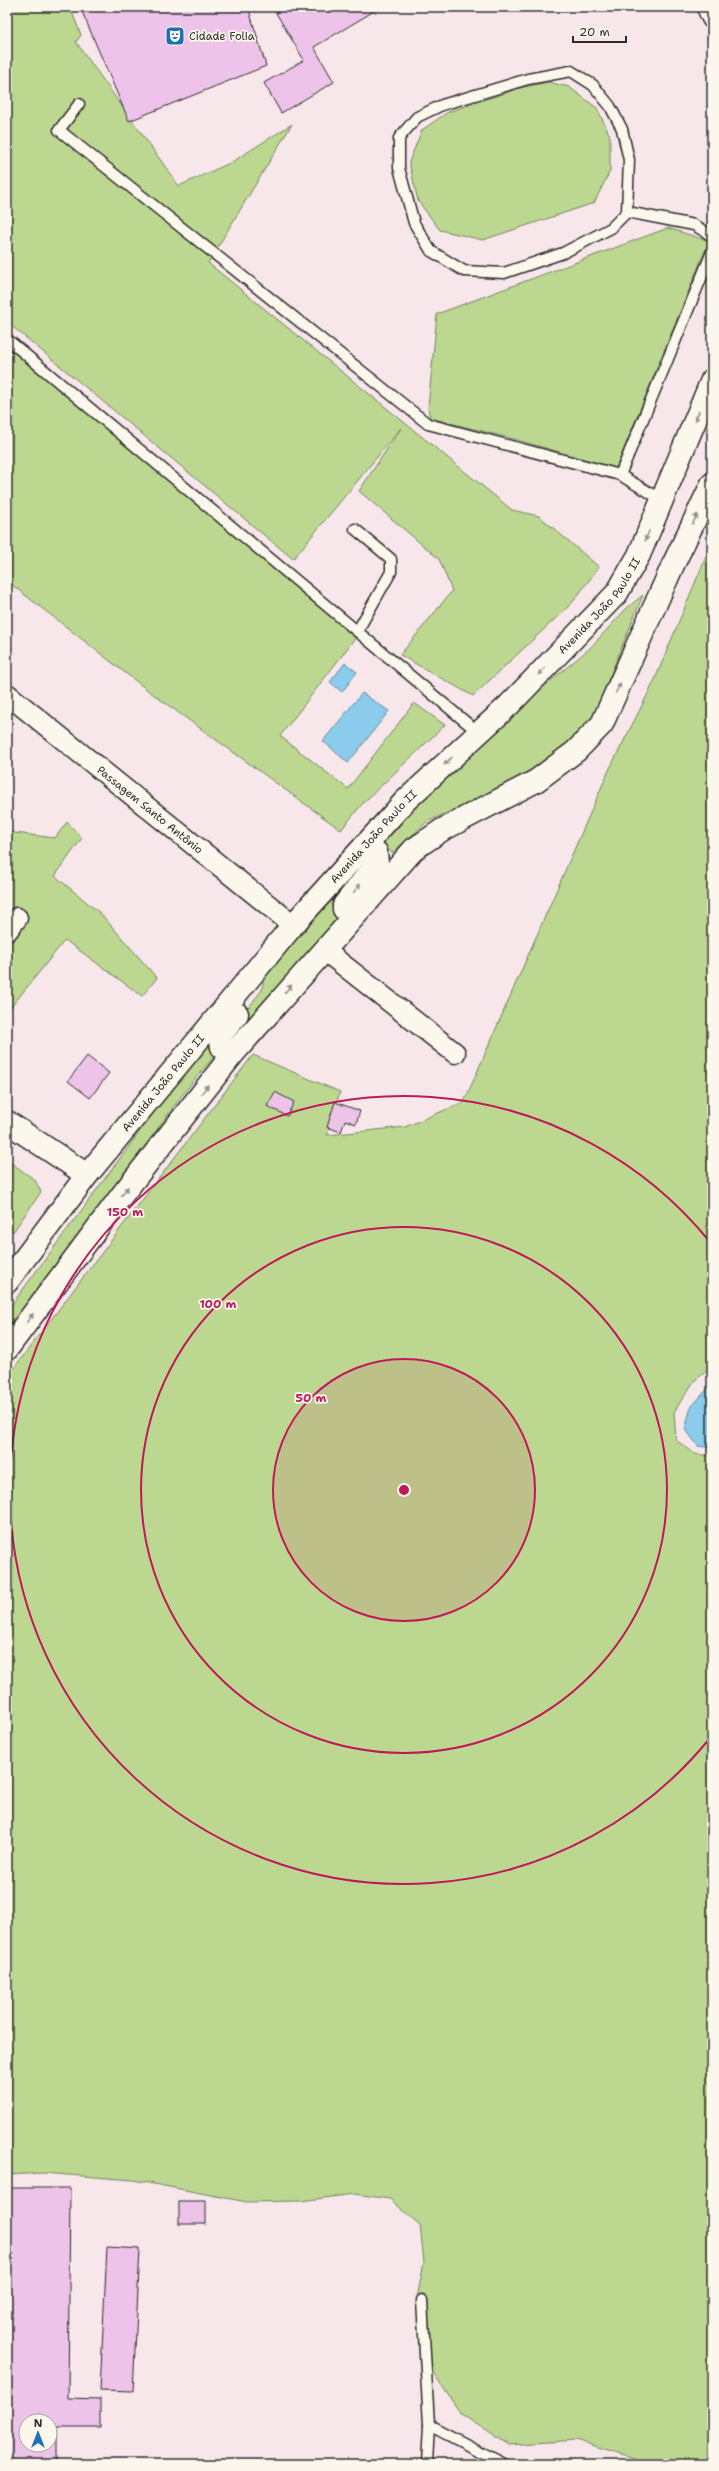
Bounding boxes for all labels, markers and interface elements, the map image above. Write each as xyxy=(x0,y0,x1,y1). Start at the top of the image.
scale bar xyxy=(573,18,626,44)
text: 20 m xyxy=(579,24,610,40)
theatre icon: Cidade Folia xyxy=(164,25,186,47)
place label: Cidade Folia xyxy=(189,29,255,44)
one-way arrow xyxy=(694,411,700,422)
one-way arrow xyxy=(692,513,698,525)
one-way arrow xyxy=(644,531,650,542)
street label: Avenida João Paulo II xyxy=(555,554,644,657)
one-way arrow xyxy=(537,666,547,676)
one-way arrow xyxy=(615,683,621,694)
one-way arrow xyxy=(443,756,454,765)
street label: Passagem Santo Antônio xyxy=(94,762,207,857)
street label: Avenida João Paulo II xyxy=(327,786,420,887)
one-way arrow xyxy=(353,883,362,894)
one-way arrow xyxy=(284,984,293,994)
street label: Avenida João Paulo II xyxy=(118,1031,208,1135)
one-way arrow xyxy=(201,1084,210,1095)
one-way arrow xyxy=(121,1186,129,1197)
text: 150 m xyxy=(107,1204,143,1220)
text: 100 m xyxy=(200,1296,237,1312)
one-way arrow xyxy=(26,1313,34,1323)
text: 50 m xyxy=(296,1390,327,1406)
centre of rings xyxy=(397,1483,411,1497)
north arrow xyxy=(18,2413,58,2453)
text: N xyxy=(34,2416,43,2431)

